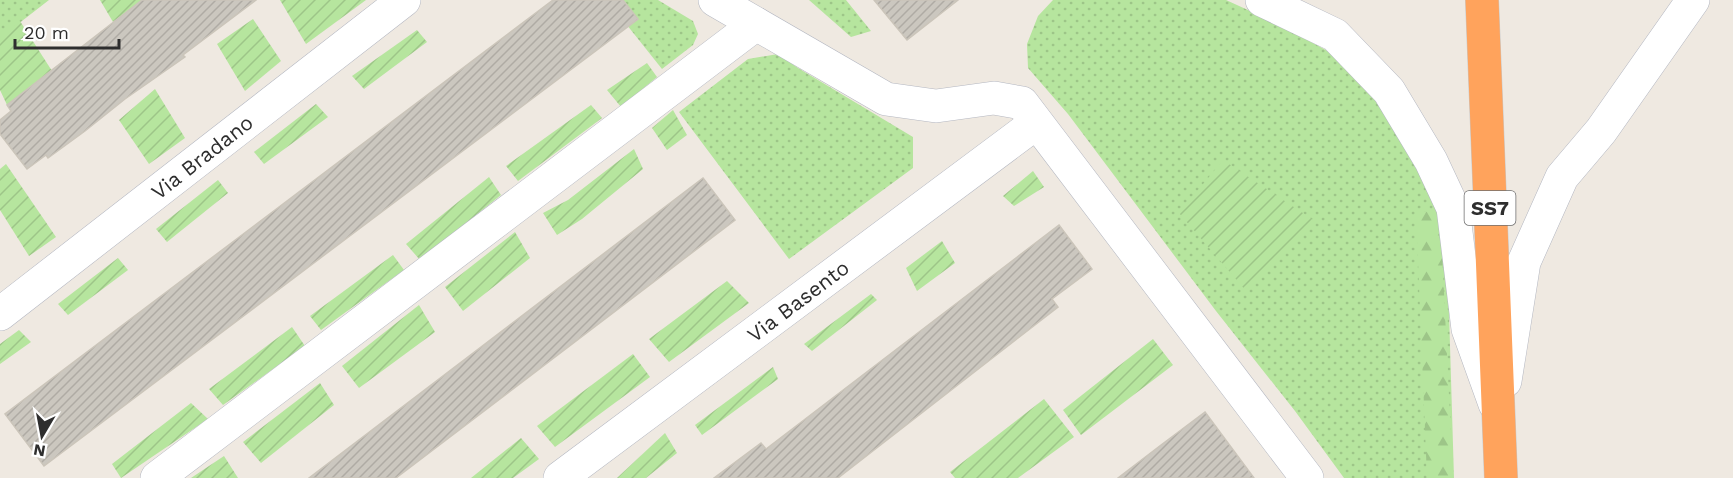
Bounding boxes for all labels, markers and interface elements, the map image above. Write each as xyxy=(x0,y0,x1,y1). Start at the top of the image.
scale bar xyxy=(15,12,118,50)
text: 20 m xyxy=(24,22,69,43)
street label: Via Bradano xyxy=(146,110,258,204)
road number: SS7 xyxy=(1464,191,1516,225)
street label: Via Basento xyxy=(742,255,854,347)
north arrow xyxy=(12,406,72,466)
text: N xyxy=(32,440,47,461)

